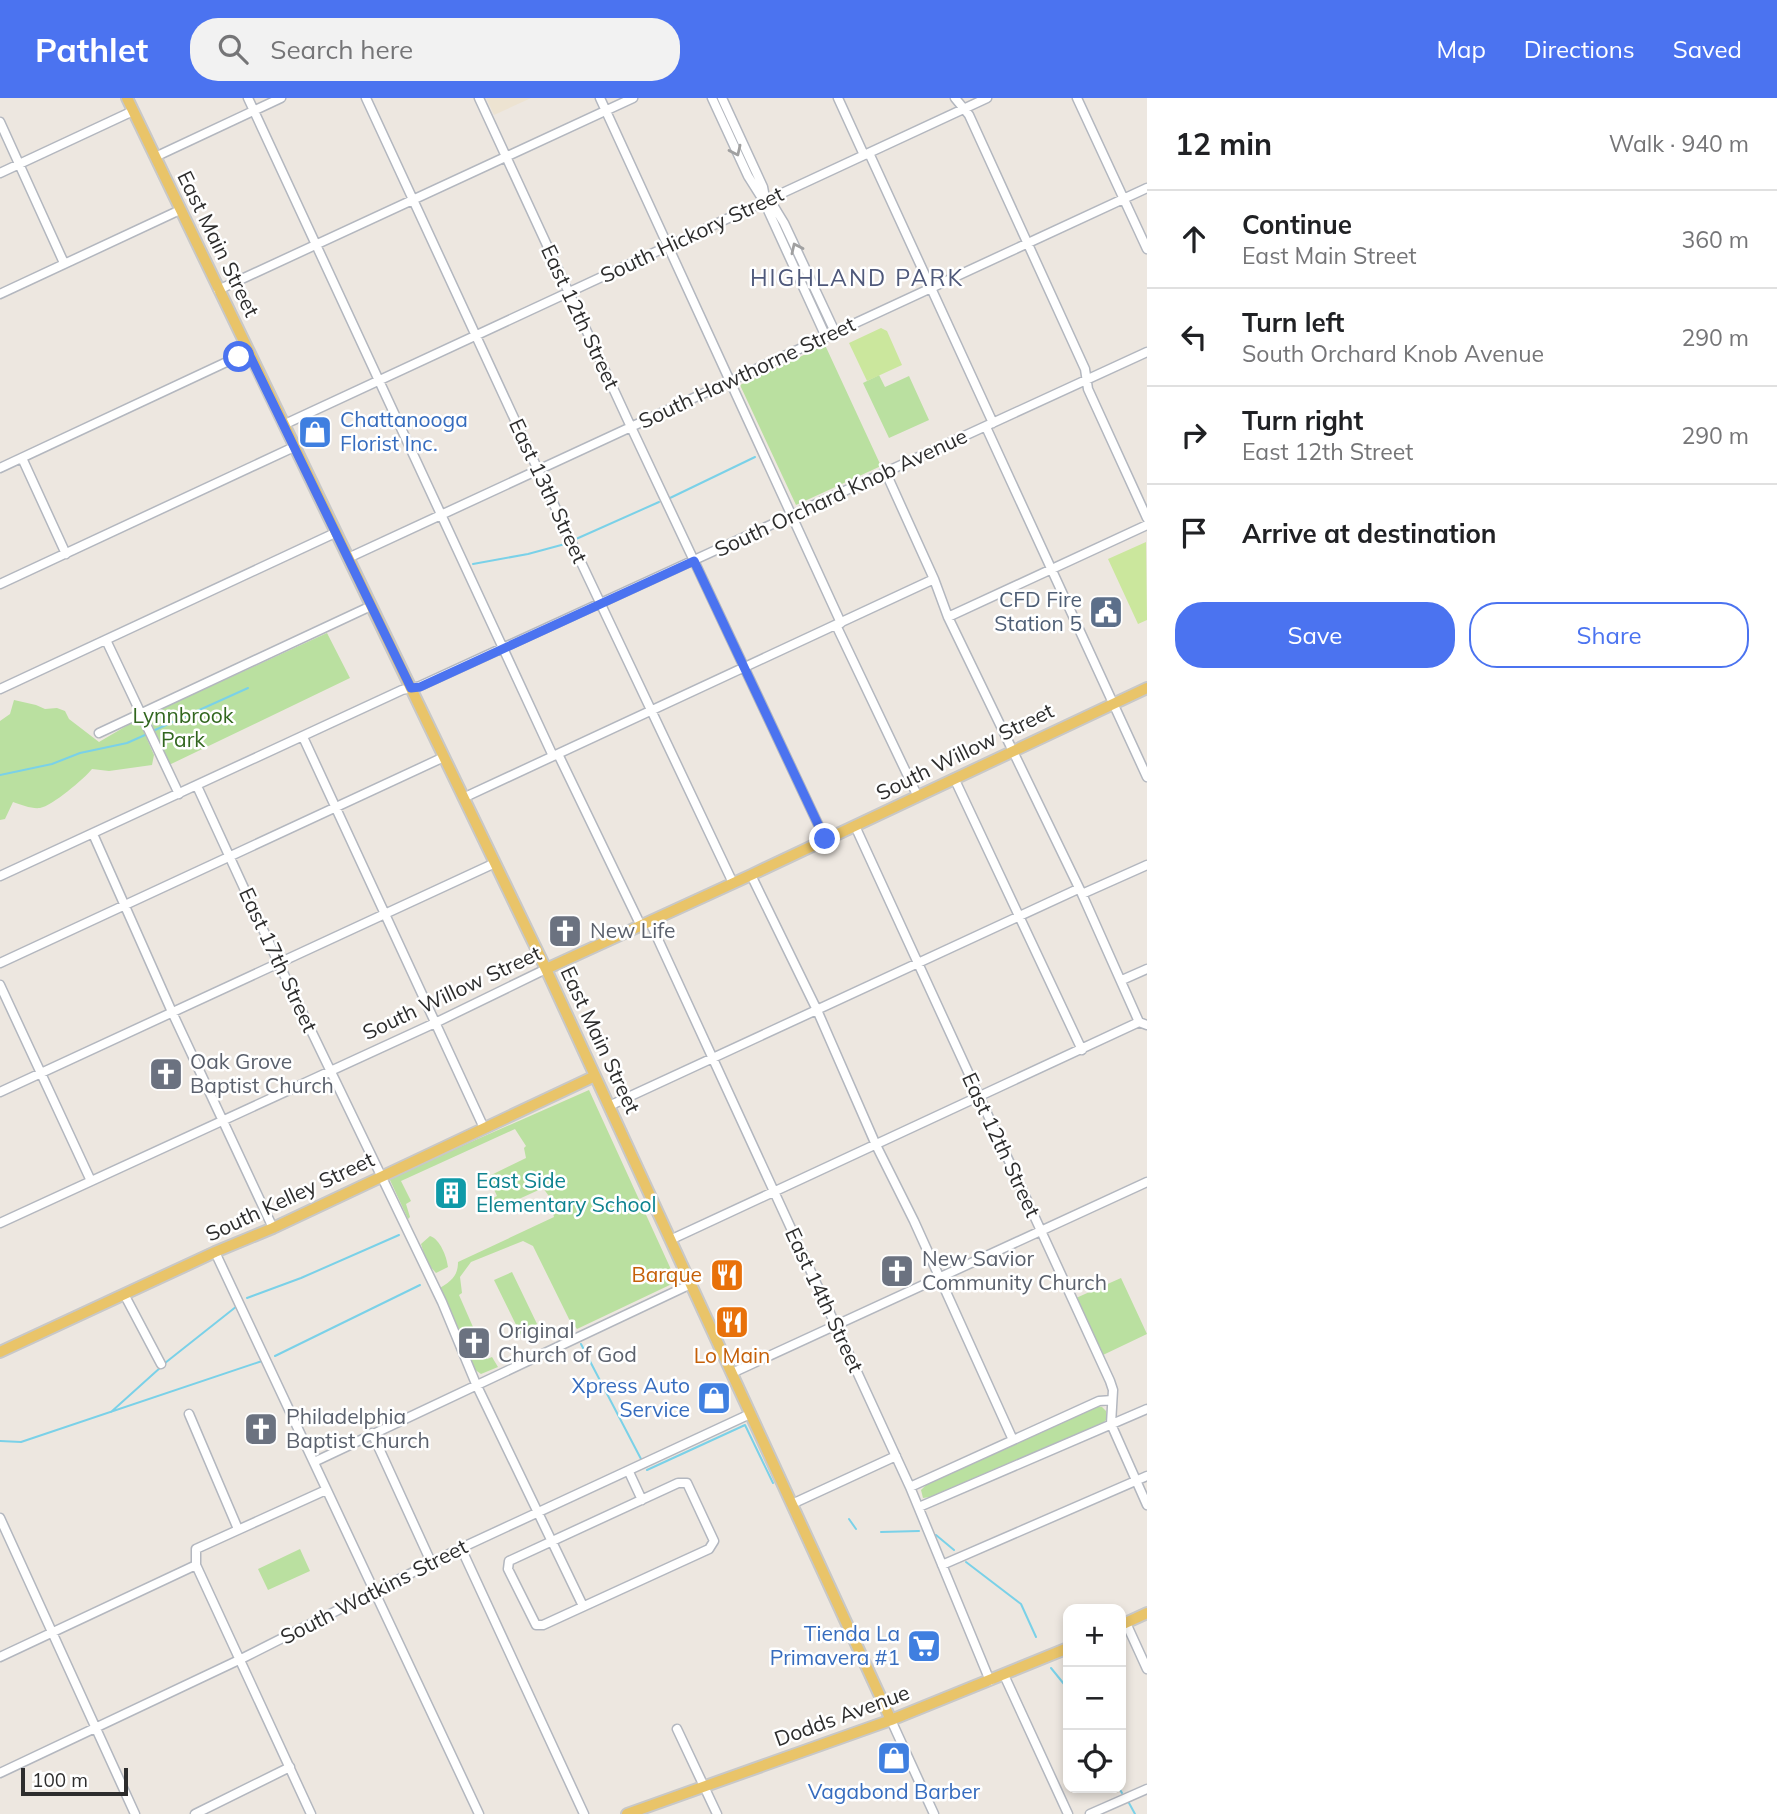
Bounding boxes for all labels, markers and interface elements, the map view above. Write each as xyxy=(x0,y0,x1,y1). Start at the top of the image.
search box xyxy=(190,18,680,81)
text: Pathlet xyxy=(35,29,148,70)
icon: search xyxy=(214,30,252,68)
text: Search here xyxy=(270,33,413,66)
text: Map xyxy=(1436,34,1486,64)
text: Directions xyxy=(1524,34,1635,64)
text: Saved xyxy=(1673,34,1742,64)
text: 12 min xyxy=(1175,125,1272,163)
text: Walk · 940 m xyxy=(1609,129,1749,158)
one-way arrow xyxy=(728,144,742,156)
street label: East Main Street xyxy=(172,166,266,321)
street label: South Hickory Street xyxy=(596,180,787,288)
text: Continue xyxy=(1242,208,1352,241)
icon: ahead xyxy=(1175,220,1213,258)
text: 360 m xyxy=(1681,225,1749,254)
street label: East 12th Street xyxy=(536,240,626,393)
text: East Main Street xyxy=(1242,241,1417,270)
one-way arrow xyxy=(790,243,804,255)
district label: HIGHLAND PARK xyxy=(750,263,964,292)
text: Turn left xyxy=(1242,306,1344,339)
street label: South Hawthorne Street xyxy=(634,310,859,434)
icon: left xyxy=(1175,318,1213,356)
text: 290 m xyxy=(1681,323,1749,352)
text: South Orchard Knob Avenue xyxy=(1242,339,1544,368)
route start xyxy=(223,341,254,372)
text: Turn right xyxy=(1242,404,1363,437)
place label: Chattanooga Florist Inc. xyxy=(340,406,468,456)
shop icon: Chattanooga Florist Inc. xyxy=(296,413,334,451)
street label: East 13th Street xyxy=(504,414,594,567)
icon: right xyxy=(1175,416,1213,454)
text: 290 m xyxy=(1681,421,1749,450)
street label: South Orchard Knob Avenue xyxy=(710,422,971,562)
text: East 12th Street xyxy=(1242,437,1413,466)
icon: arrive xyxy=(1175,514,1213,552)
text: Arrive at destination xyxy=(1242,517,1497,550)
place label: CFD Fire Station 5 xyxy=(994,586,1082,636)
public building icon: CFD Fire Station 5 xyxy=(1087,593,1125,631)
button: Save xyxy=(1175,602,1455,668)
button: Share xyxy=(1469,602,1749,668)
street label: South Willow Street xyxy=(872,697,1058,805)
park label: Lynnbrook Park xyxy=(132,702,234,752)
route end xyxy=(809,823,840,854)
street label: East 17th Street xyxy=(234,883,324,1036)
church icon: New Life xyxy=(546,912,584,950)
place label: New Life xyxy=(590,917,675,943)
street label: South Willow Street xyxy=(358,939,545,1045)
street label: East Main Street xyxy=(555,962,646,1117)
place label: Oak Grove Baptist Church xyxy=(190,1048,334,1098)
church icon: Oak Grove Baptist Church xyxy=(147,1055,185,1093)
street label: East 12th Street xyxy=(957,1068,1047,1221)
street label: South Kelley Street xyxy=(201,1146,378,1247)
place label: East Side Elementary School xyxy=(476,1167,657,1217)
building icon: East Side Elementary School xyxy=(432,1174,470,1212)
street label: East 14th Street xyxy=(780,1223,870,1376)
place label: New Savior Community Church xyxy=(922,1245,1107,1295)
church icon: New Savior Community Church xyxy=(878,1252,916,1290)
restaurant icon: Barque xyxy=(708,1256,746,1294)
place label: Barque xyxy=(631,1261,702,1287)
restaurant icon: Lo Main xyxy=(713,1303,751,1341)
place label: Original Church of God xyxy=(498,1317,637,1367)
church icon: Original Church of God xyxy=(455,1324,493,1362)
place label: Lo Main xyxy=(694,1342,770,1368)
place label: Xpress Auto Service xyxy=(572,1372,690,1422)
shop icon: Xpress Auto Service xyxy=(695,1379,733,1417)
place label: Philadelphia Baptist Church xyxy=(286,1403,430,1453)
church icon: Philadelphia Baptist Church xyxy=(242,1410,280,1448)
street label: South Watkins Street xyxy=(276,1533,471,1650)
map controls xyxy=(1063,1604,1126,1793)
button: + xyxy=(1063,1604,1126,1667)
place label: Tienda La Primavera #1 xyxy=(770,1620,900,1670)
supermarket icon: Tienda La Primavera #1 xyxy=(905,1627,943,1665)
button: − xyxy=(1063,1667,1126,1730)
street label: Dodds Avenue xyxy=(771,1679,913,1752)
button: locate xyxy=(1063,1730,1126,1793)
shop icon: Vagabond Barber xyxy=(875,1739,913,1777)
scale bar xyxy=(21,1765,128,1797)
text: 100 m xyxy=(32,1768,88,1792)
place label: Vagabond Barber xyxy=(808,1778,981,1804)

